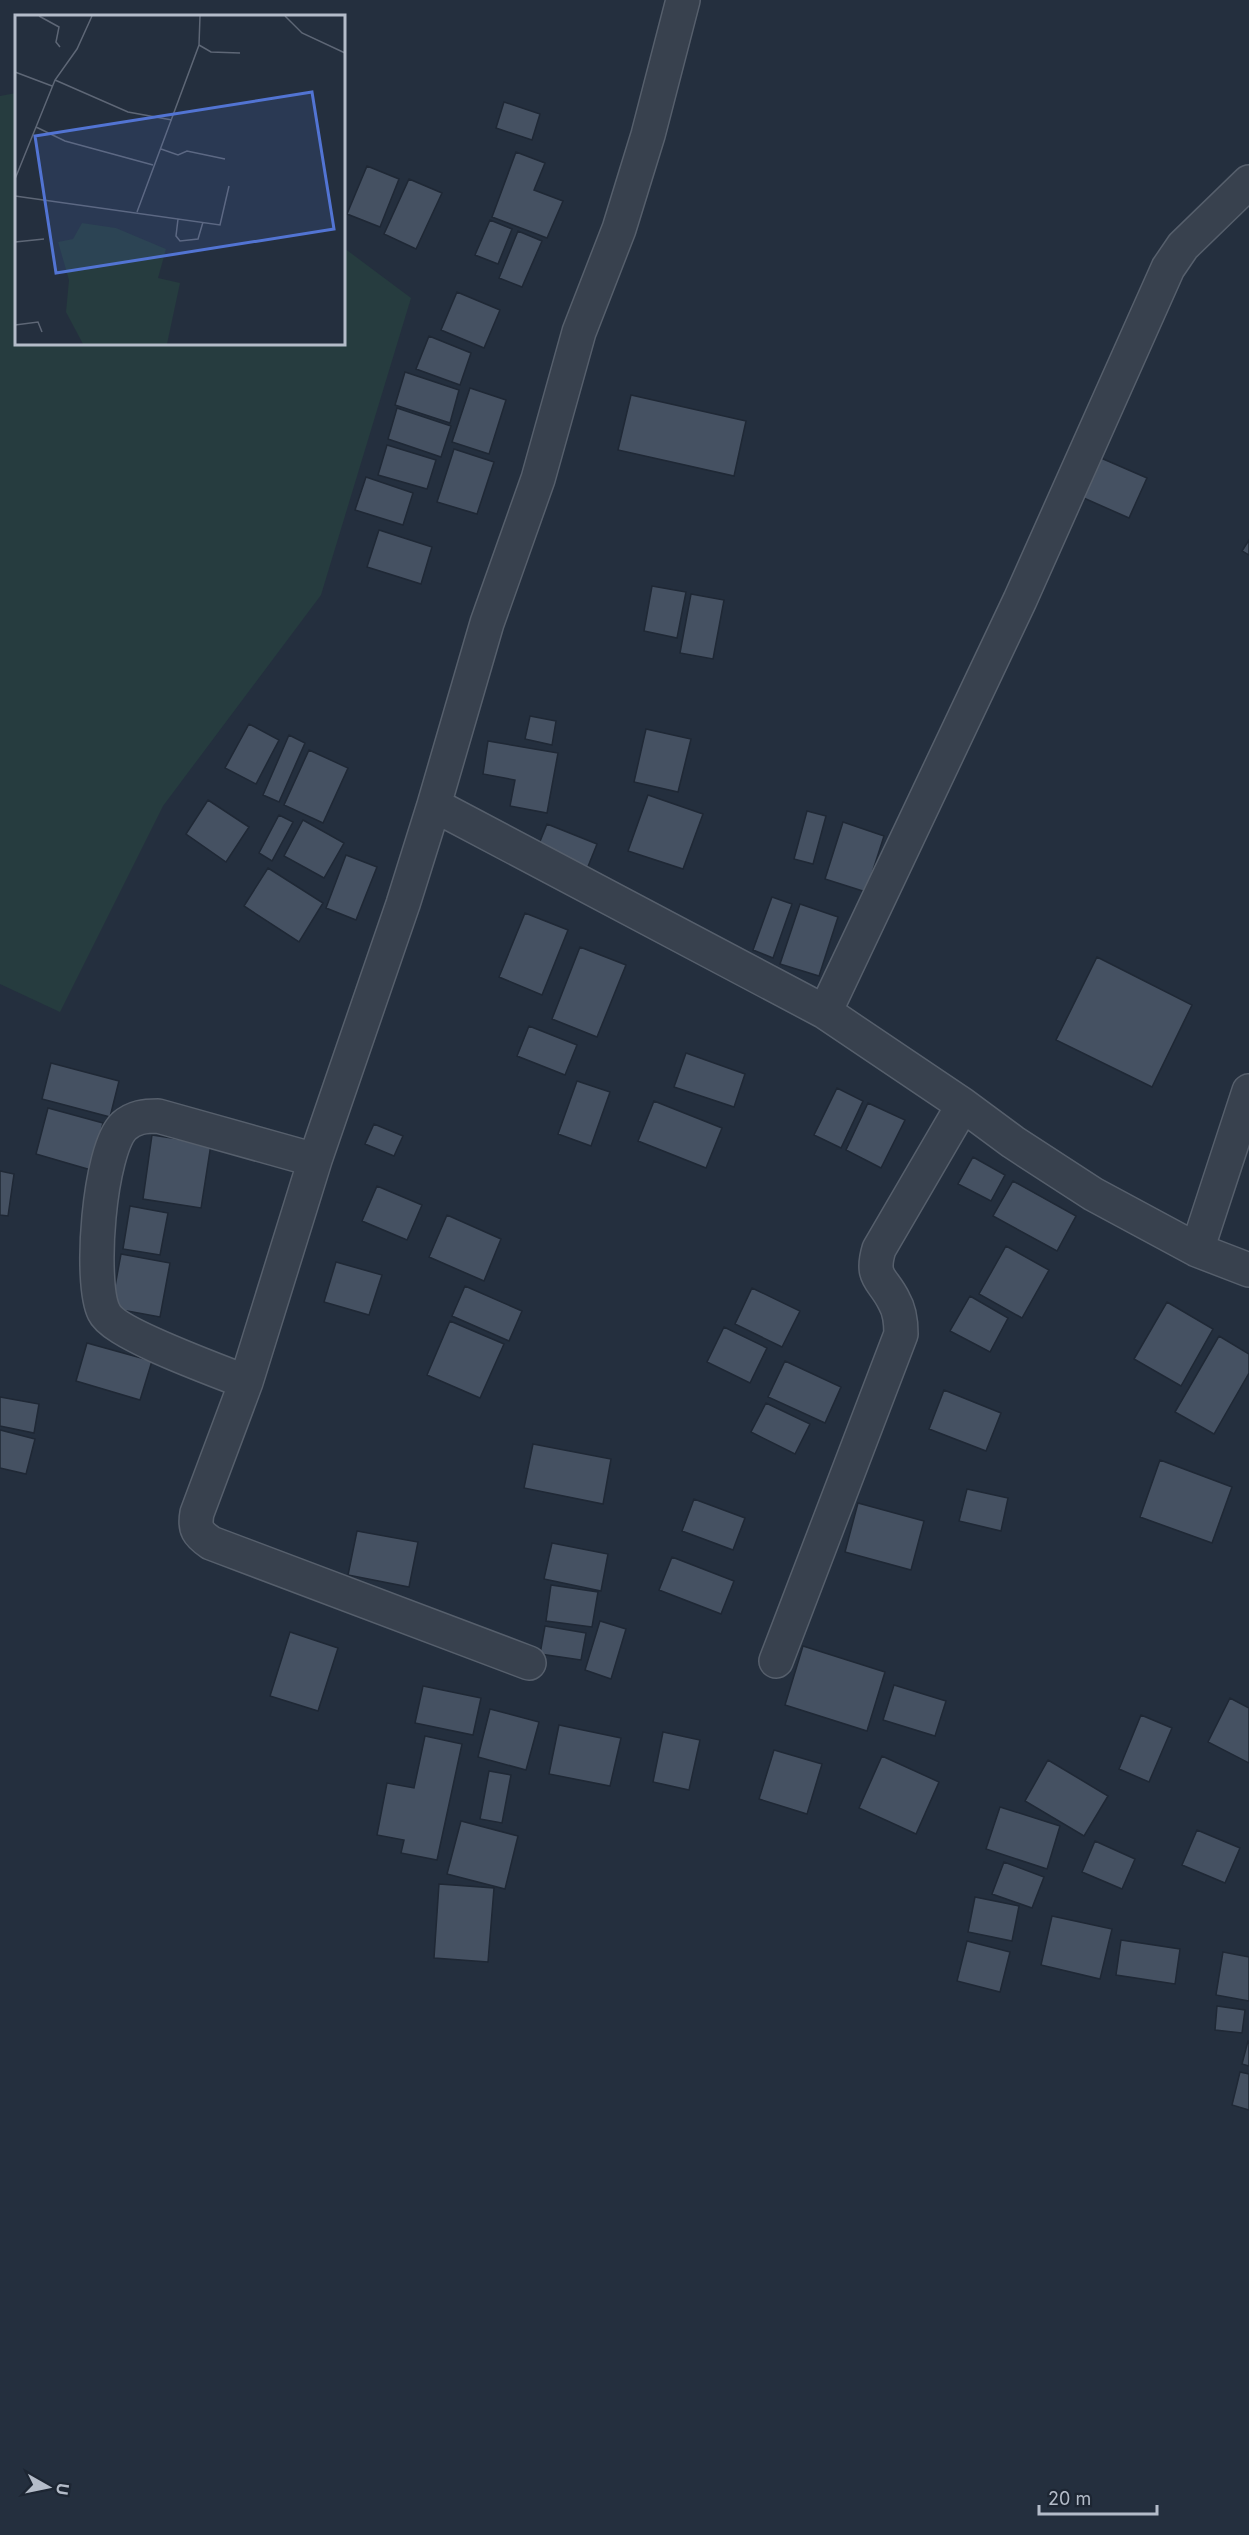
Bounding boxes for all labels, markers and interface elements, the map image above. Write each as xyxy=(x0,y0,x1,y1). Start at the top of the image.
inset map xyxy=(15,15,345,345)
north arrow xyxy=(18,2457,78,2517)
scale bar xyxy=(1039,2478,1158,2516)
text: U xyxy=(52,2482,74,2497)
text: 20 m xyxy=(1048,2488,1091,2509)

